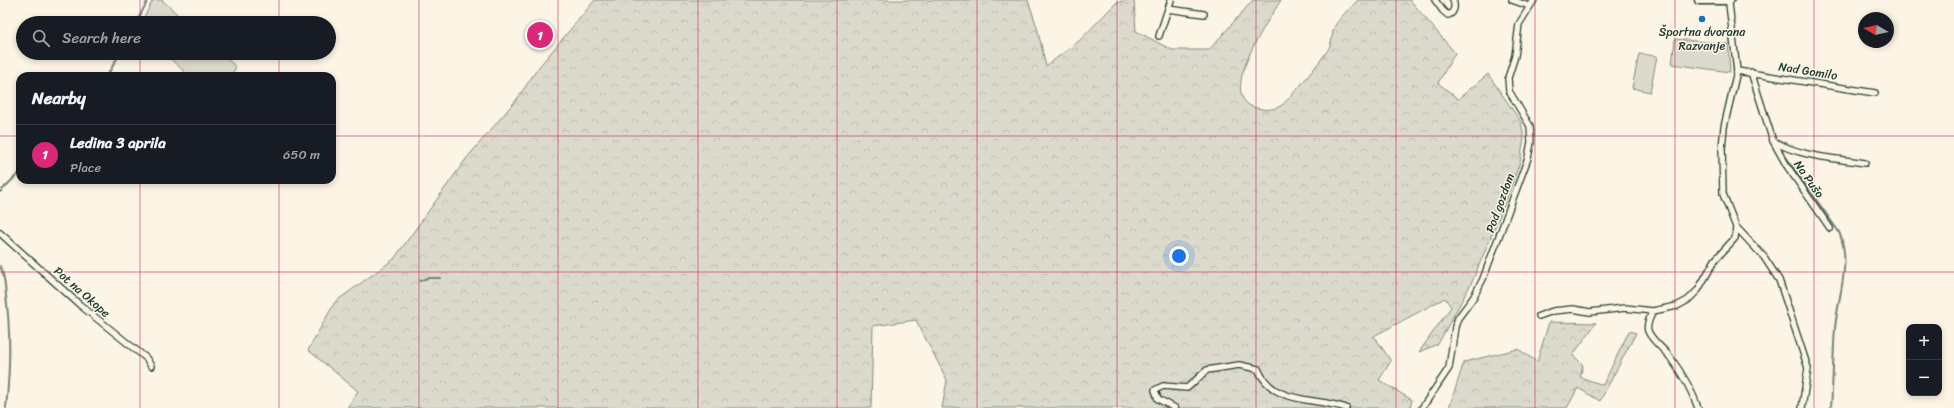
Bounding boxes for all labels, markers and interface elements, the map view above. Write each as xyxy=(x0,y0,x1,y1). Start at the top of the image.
north arrow xyxy=(1858,12,1894,48)
marker: Športna dvorana Razvanje xyxy=(1697,14,1707,24)
search box xyxy=(16,16,336,60)
pin: 1 xyxy=(527,20,553,50)
place label: Športna dvorana Razvanje xyxy=(1659,21,1746,57)
text: Search here xyxy=(62,25,141,51)
icon: search xyxy=(30,27,52,49)
street label: Nad Gomilo xyxy=(1777,55,1839,87)
text: Nearby xyxy=(32,83,86,113)
text: Ledina 3 aprila xyxy=(70,130,166,156)
text: 1 xyxy=(42,143,48,166)
text: 650 m xyxy=(283,143,320,166)
street label: Na Pušo xyxy=(1788,155,1830,203)
text: Place xyxy=(70,156,101,179)
street label: Pod gozdom xyxy=(1479,170,1521,236)
your location xyxy=(1169,246,1189,266)
street label: Pot na Okope xyxy=(48,261,116,323)
map controls xyxy=(1906,324,1942,396)
button: + xyxy=(1906,324,1942,360)
button: − xyxy=(1906,360,1942,396)

